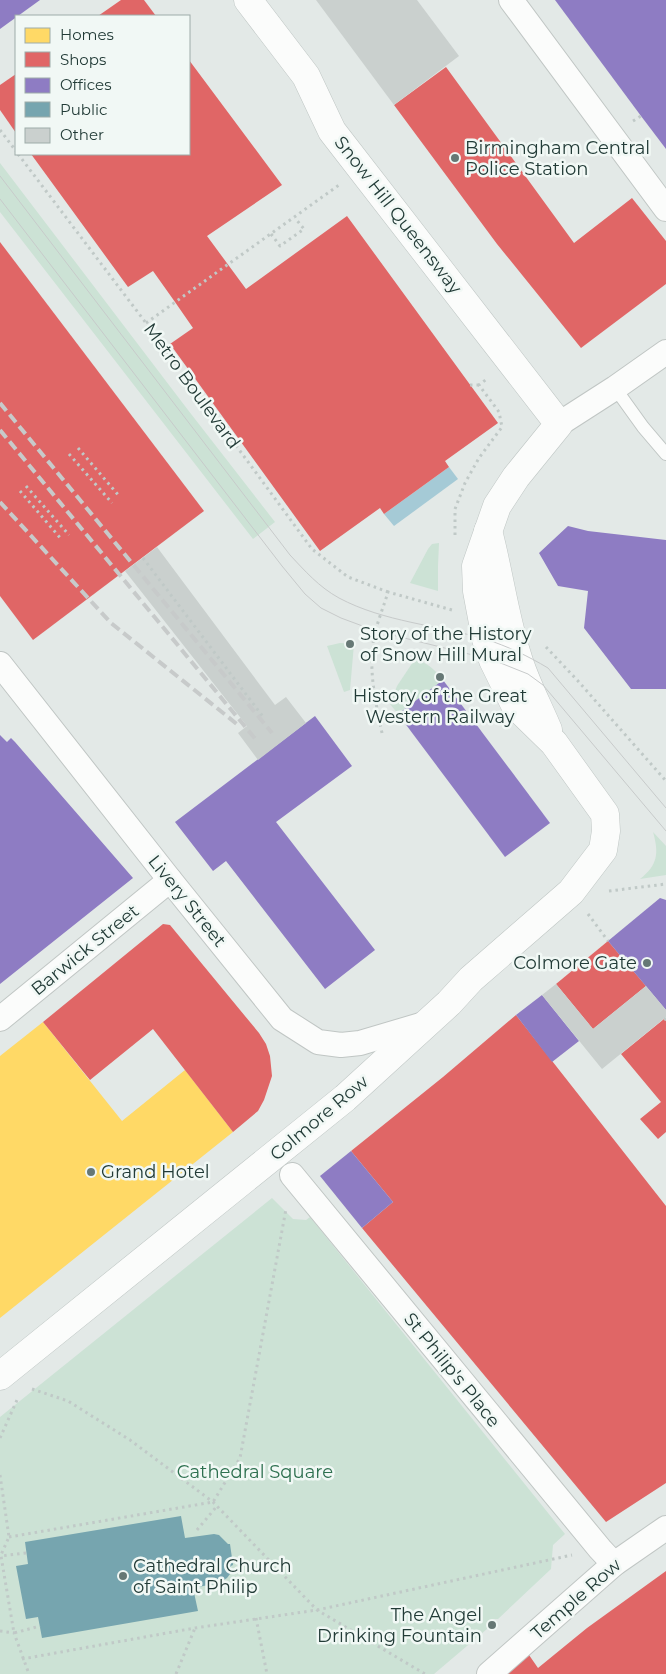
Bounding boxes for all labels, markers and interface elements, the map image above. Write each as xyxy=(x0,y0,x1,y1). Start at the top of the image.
legend xyxy=(15,15,190,155)
text: Homes xyxy=(60,25,114,44)
text: Shops xyxy=(60,50,106,69)
text: Offices xyxy=(60,75,112,94)
text: Public xyxy=(60,100,108,119)
text: Other xyxy=(60,125,104,144)
street label: Snow Hill Queensway xyxy=(330,132,466,298)
place label: Birmingham Central Police Station xyxy=(465,137,650,180)
marker: Birmingham Central Police Station xyxy=(449,152,461,164)
street label: Metro Boulevard xyxy=(139,319,245,453)
place label: Story of the History of Snow Hill Mural xyxy=(360,623,532,666)
marker: Story of the History of Snow Hill Mural xyxy=(344,638,356,650)
marker: History of the Great Western Railway xyxy=(434,671,446,683)
place label: History of the Great Western Railway xyxy=(353,685,527,728)
street label: Livery Street xyxy=(143,851,231,951)
street label: Barwick Street xyxy=(27,900,143,1000)
place label: Colmore Gate xyxy=(513,952,637,974)
marker: Colmore Gate xyxy=(641,957,653,969)
street label: Colmore Row xyxy=(265,1070,373,1165)
place label: Grand Hotel xyxy=(101,1161,210,1183)
marker: Grand Hotel xyxy=(85,1166,97,1178)
street label: St Philip's Place xyxy=(399,1308,505,1432)
park label: Cathedral Square xyxy=(177,1461,333,1483)
street label: Temple Row xyxy=(527,1554,626,1644)
place label: Cathedral Church of Saint Philip xyxy=(133,1555,292,1598)
marker: Cathedral Church of Saint Philip xyxy=(117,1570,129,1582)
place label: The Angel Drinking Fountain xyxy=(317,1604,482,1647)
marker: The Angel Drinking Fountain xyxy=(486,1619,498,1631)

